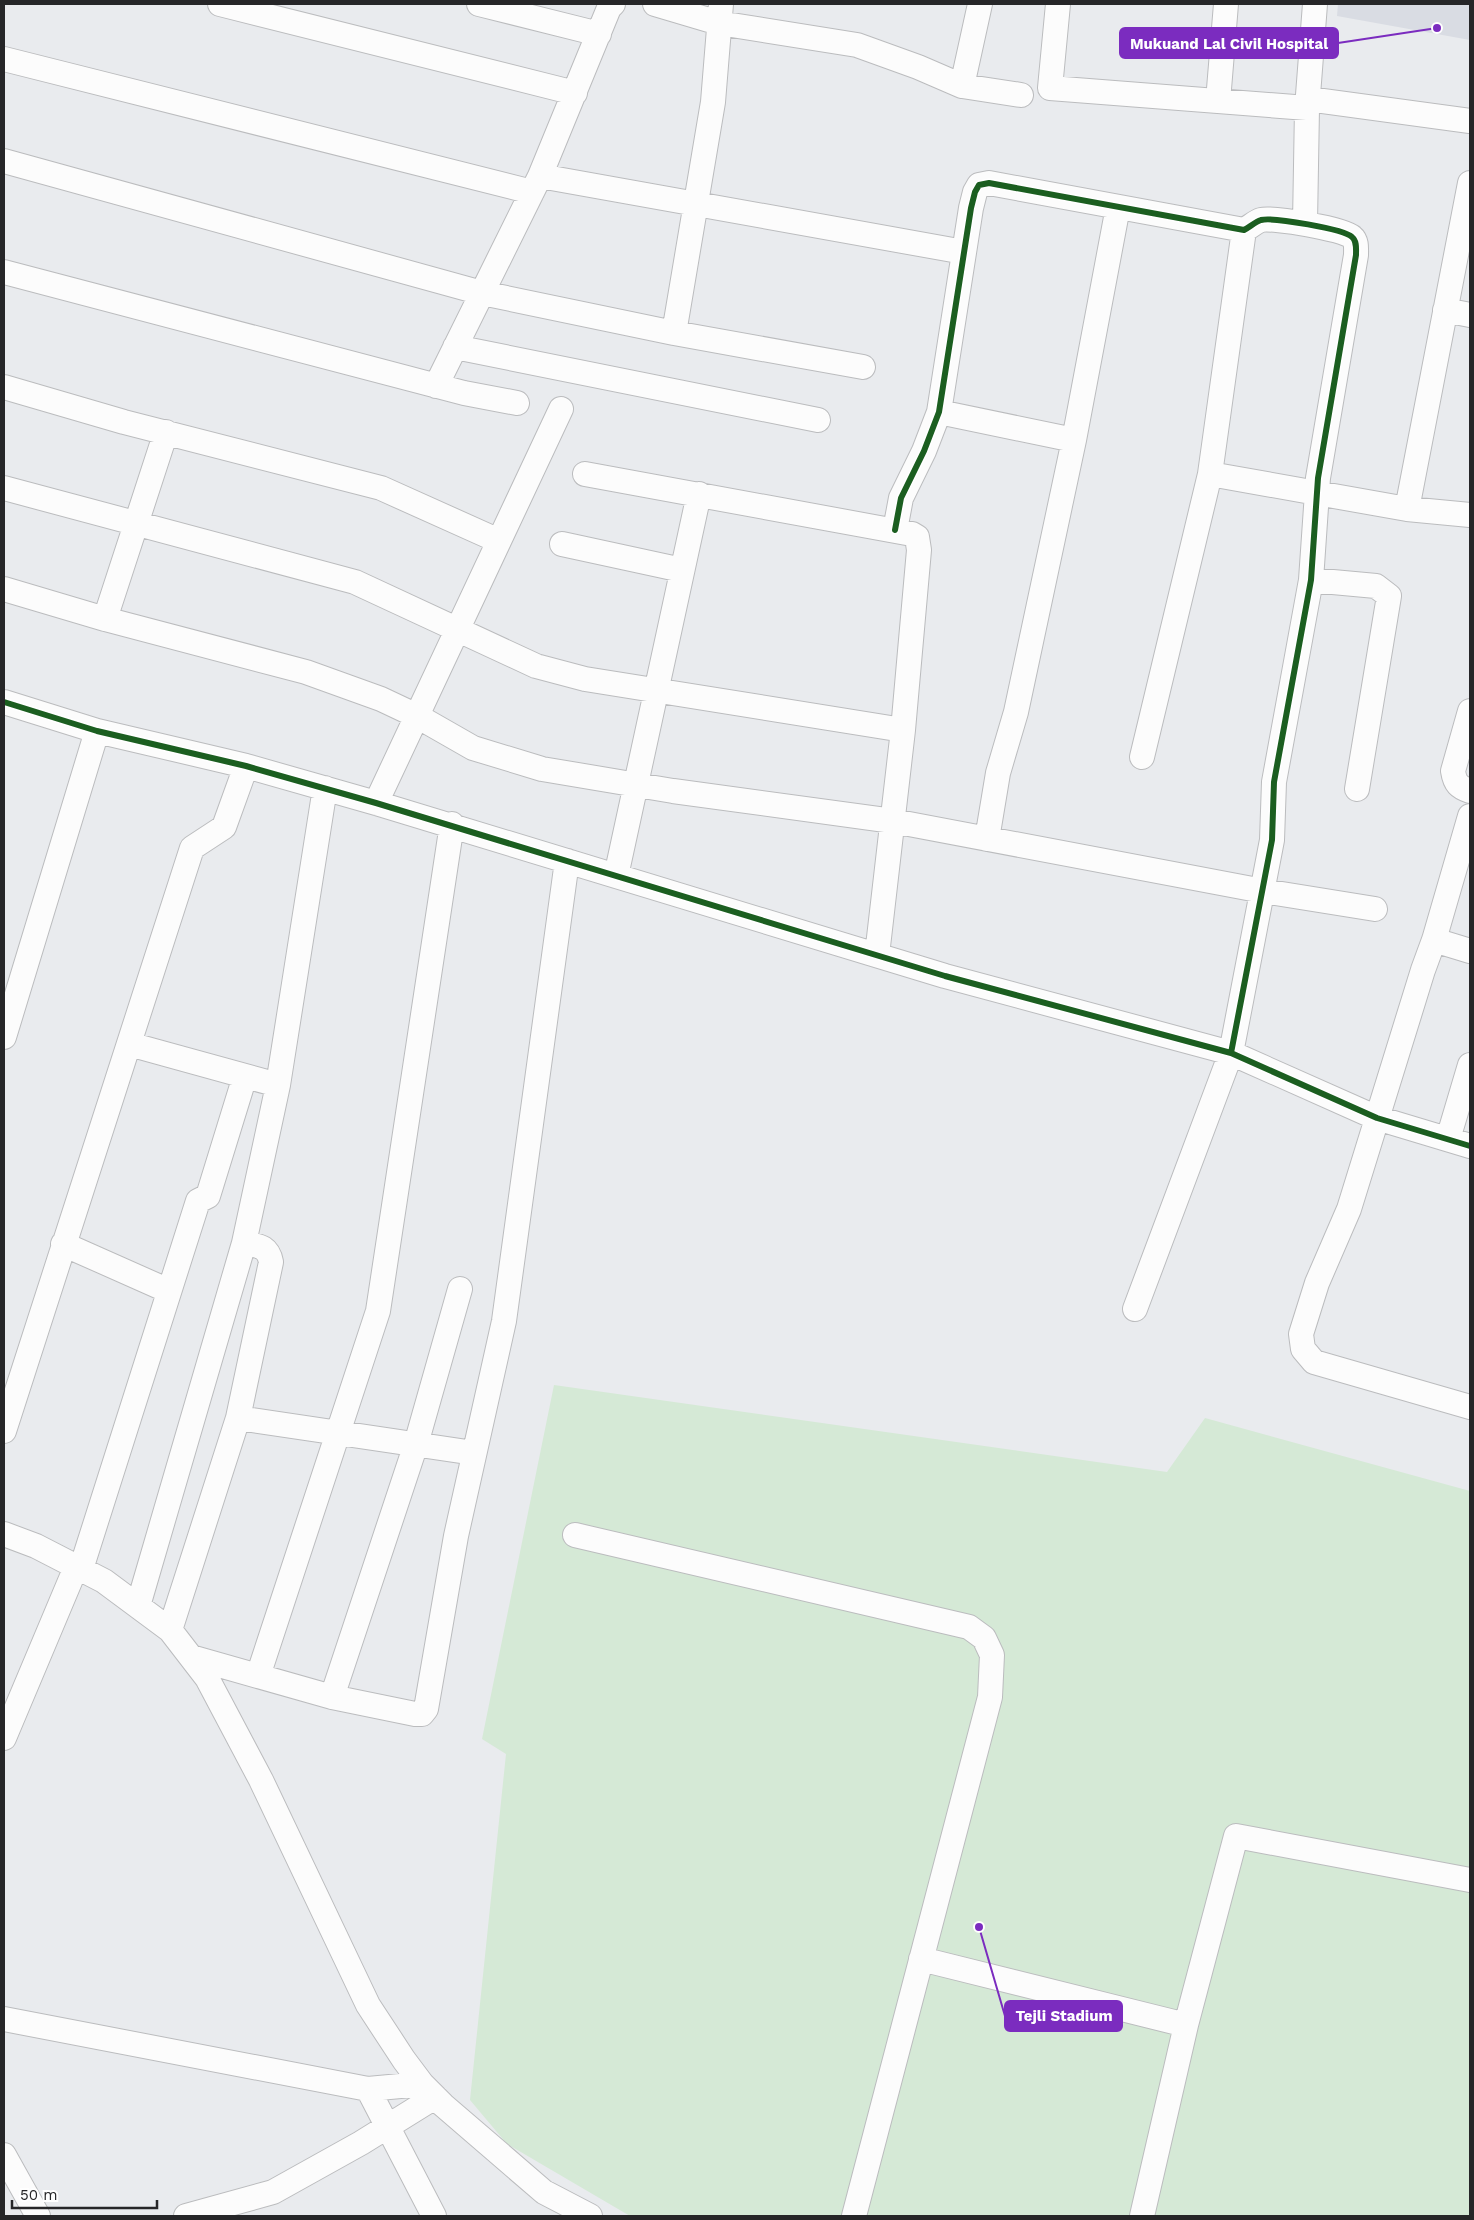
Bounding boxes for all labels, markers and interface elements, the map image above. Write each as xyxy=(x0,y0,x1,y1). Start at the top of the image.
callout: Mukuand Lal Civil Hospital xyxy=(1120,28,1338,58)
text: Mukuand Lal Civil Hospital xyxy=(1130,35,1328,53)
callout: Tejli Stadium xyxy=(1005,2001,1122,2031)
text: Tejli Stadium xyxy=(1015,2007,1113,2025)
scale bar xyxy=(12,2178,158,2210)
text: 50 m xyxy=(20,2186,57,2204)

